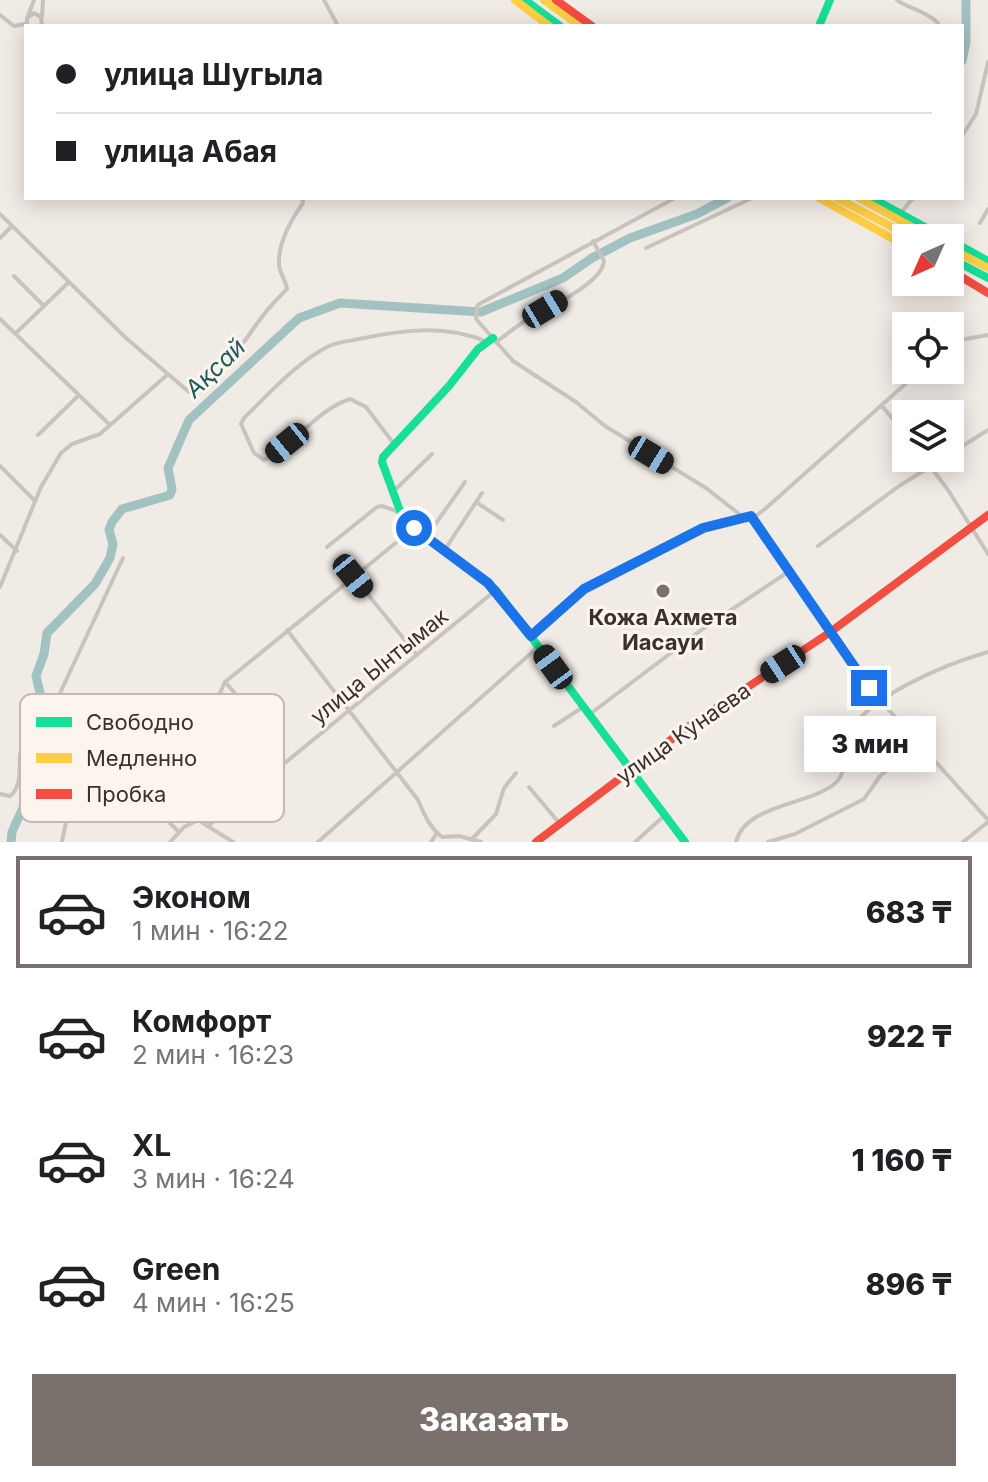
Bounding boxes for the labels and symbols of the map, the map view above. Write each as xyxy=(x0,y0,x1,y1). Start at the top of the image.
north arrow xyxy=(892,224,964,296)
car xyxy=(518,286,572,332)
water label: Ақсай xyxy=(178,332,251,404)
car xyxy=(261,419,313,467)
car xyxy=(624,432,678,478)
route start xyxy=(396,510,432,546)
car xyxy=(329,550,377,602)
marker: Кожа Ахмета Иасауи xyxy=(654,582,672,600)
street label: улица Ынтымак xyxy=(305,603,453,729)
place label: Кожа Ахмета Иасауи xyxy=(589,604,737,655)
car xyxy=(529,641,577,693)
car xyxy=(756,641,810,687)
route end xyxy=(851,670,887,706)
street label: улица Кунаева xyxy=(611,677,755,789)
legend xyxy=(20,694,284,822)
text: Свободно xyxy=(86,709,194,735)
callout: 3 мин xyxy=(803,716,935,772)
text: Медленно xyxy=(86,745,197,771)
text: Пробка xyxy=(86,781,166,807)

